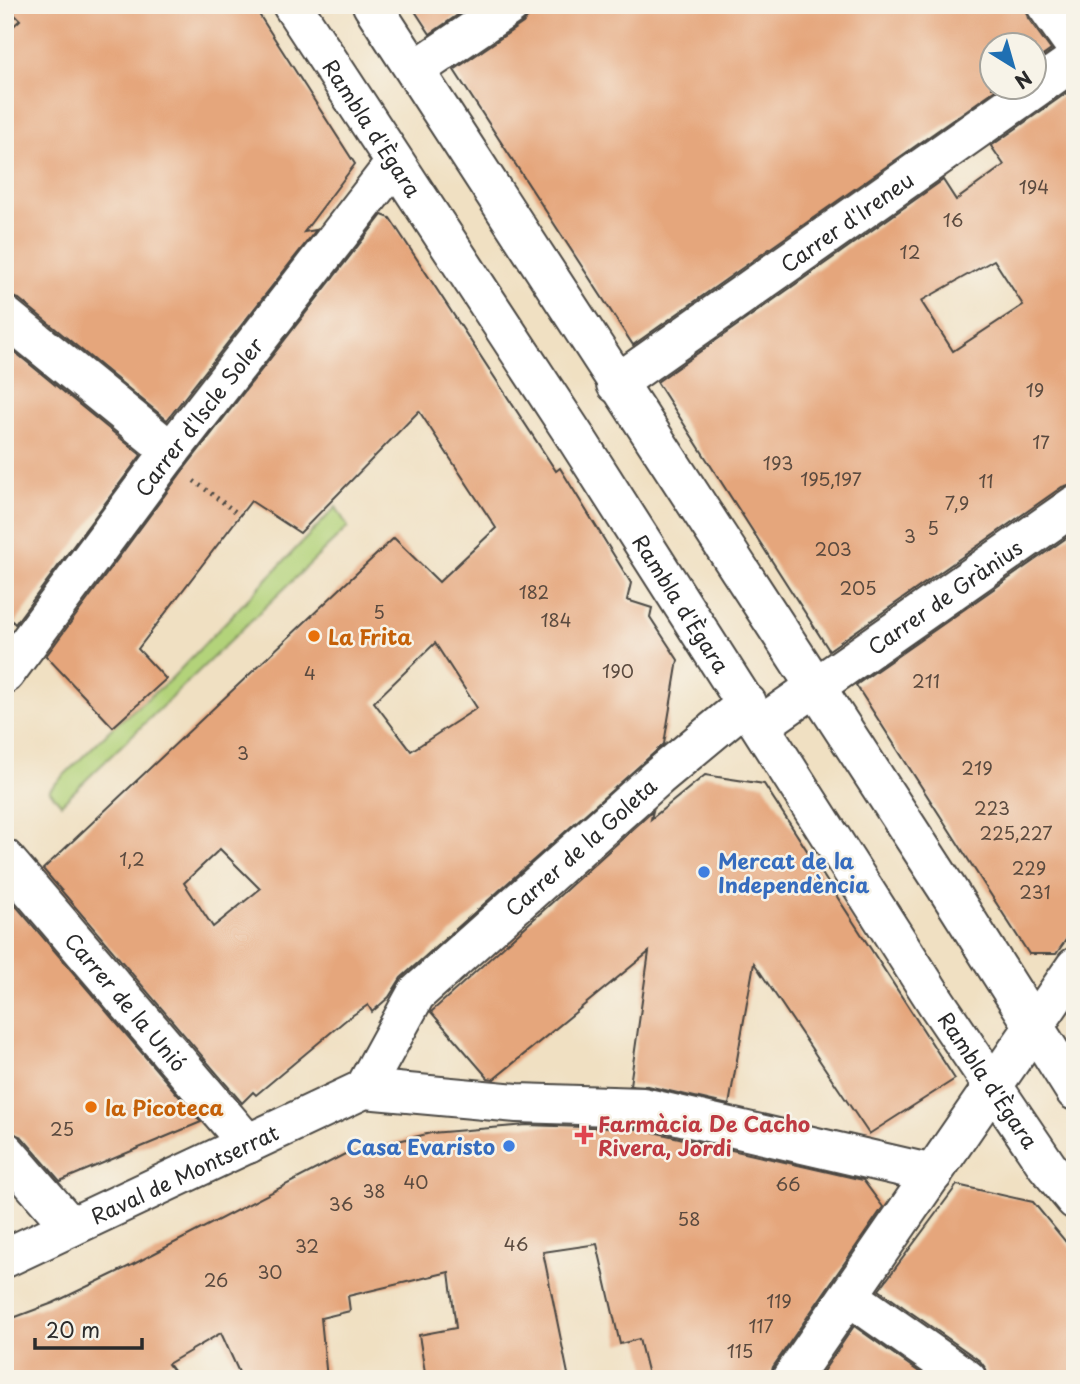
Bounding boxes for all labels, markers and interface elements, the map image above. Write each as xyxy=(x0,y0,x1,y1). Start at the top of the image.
north arrow xyxy=(978,32,1048,102)
street label: Rambla d'Ègara xyxy=(316,53,430,204)
text: N xyxy=(1009,65,1038,96)
street label: Carrer d'Ireneu xyxy=(773,163,919,280)
house number: 194 xyxy=(1019,173,1049,200)
house number: 16 xyxy=(943,206,963,233)
house number: 12 xyxy=(900,238,920,265)
street label: Carrer d'Iscle Soler xyxy=(126,330,270,503)
house number: 19 xyxy=(1026,376,1044,403)
house number: 17 xyxy=(1032,428,1050,455)
house number: 193 xyxy=(763,449,793,476)
house number: 195,197 xyxy=(800,465,862,492)
house number: 11 xyxy=(978,467,994,494)
house number: 7,9 xyxy=(945,489,969,516)
house number: 5 xyxy=(927,514,939,541)
house number: 3 xyxy=(904,522,916,549)
street label: Rambla d'Ègara xyxy=(625,528,738,680)
street label: Carrer de Grànius xyxy=(861,531,1028,662)
house number: 203 xyxy=(814,535,852,562)
house number: 205 xyxy=(839,574,877,601)
house number: 182 xyxy=(519,578,549,605)
house number: 5 xyxy=(373,598,385,625)
house number: 184 xyxy=(540,606,572,633)
place label: La Frita xyxy=(328,620,412,652)
marker: La Frita xyxy=(306,628,322,644)
house number: 190 xyxy=(602,657,634,684)
house number: 4 xyxy=(304,659,316,686)
house number: 211 xyxy=(912,667,940,694)
house number: 3 xyxy=(237,739,249,766)
house number: 219 xyxy=(961,754,993,781)
street label: Carrer de la Goleta xyxy=(497,770,663,923)
house number: 223 xyxy=(974,794,1010,821)
house number: 225,227 xyxy=(980,819,1052,846)
place label: Mercat de la Independència xyxy=(718,844,870,900)
house number: 1,2 xyxy=(119,845,145,872)
house number: 229 xyxy=(1012,854,1046,881)
marker: Mercat de la Independència xyxy=(696,864,712,880)
house number: 231 xyxy=(1019,878,1051,905)
street label: Carrer de la Unió xyxy=(58,925,195,1078)
street label: Rambla d'Ègara xyxy=(931,1005,1047,1155)
place label: la Picoteca xyxy=(105,1091,224,1123)
marker: la Picoteca xyxy=(83,1099,99,1115)
place label: Farmàcia De Cacho Rivera, Jordi xyxy=(598,1107,810,1163)
house number: 25 xyxy=(50,1115,74,1142)
street label: Raval de Montserrat xyxy=(85,1116,283,1232)
marker: Farmàcia De Cacho Rivera, Jordi xyxy=(576,1127,592,1143)
place label: Casa Evaristo xyxy=(346,1130,495,1162)
marker: Casa Evaristo xyxy=(501,1138,517,1154)
house number: 40 xyxy=(403,1168,429,1195)
house number: 66 xyxy=(776,1170,800,1197)
house number: 38 xyxy=(362,1177,386,1204)
house number: 36 xyxy=(329,1190,353,1217)
house number: 58 xyxy=(678,1205,700,1232)
house number: 46 xyxy=(504,1230,528,1257)
house number: 32 xyxy=(295,1232,319,1259)
house number: 30 xyxy=(257,1258,283,1285)
house number: 26 xyxy=(204,1266,228,1293)
house number: 119 xyxy=(766,1287,792,1314)
scale bar xyxy=(35,1307,142,1351)
house number: 117 xyxy=(748,1312,774,1339)
text: 20 m xyxy=(46,1313,100,1345)
house number: 115 xyxy=(727,1337,753,1364)

